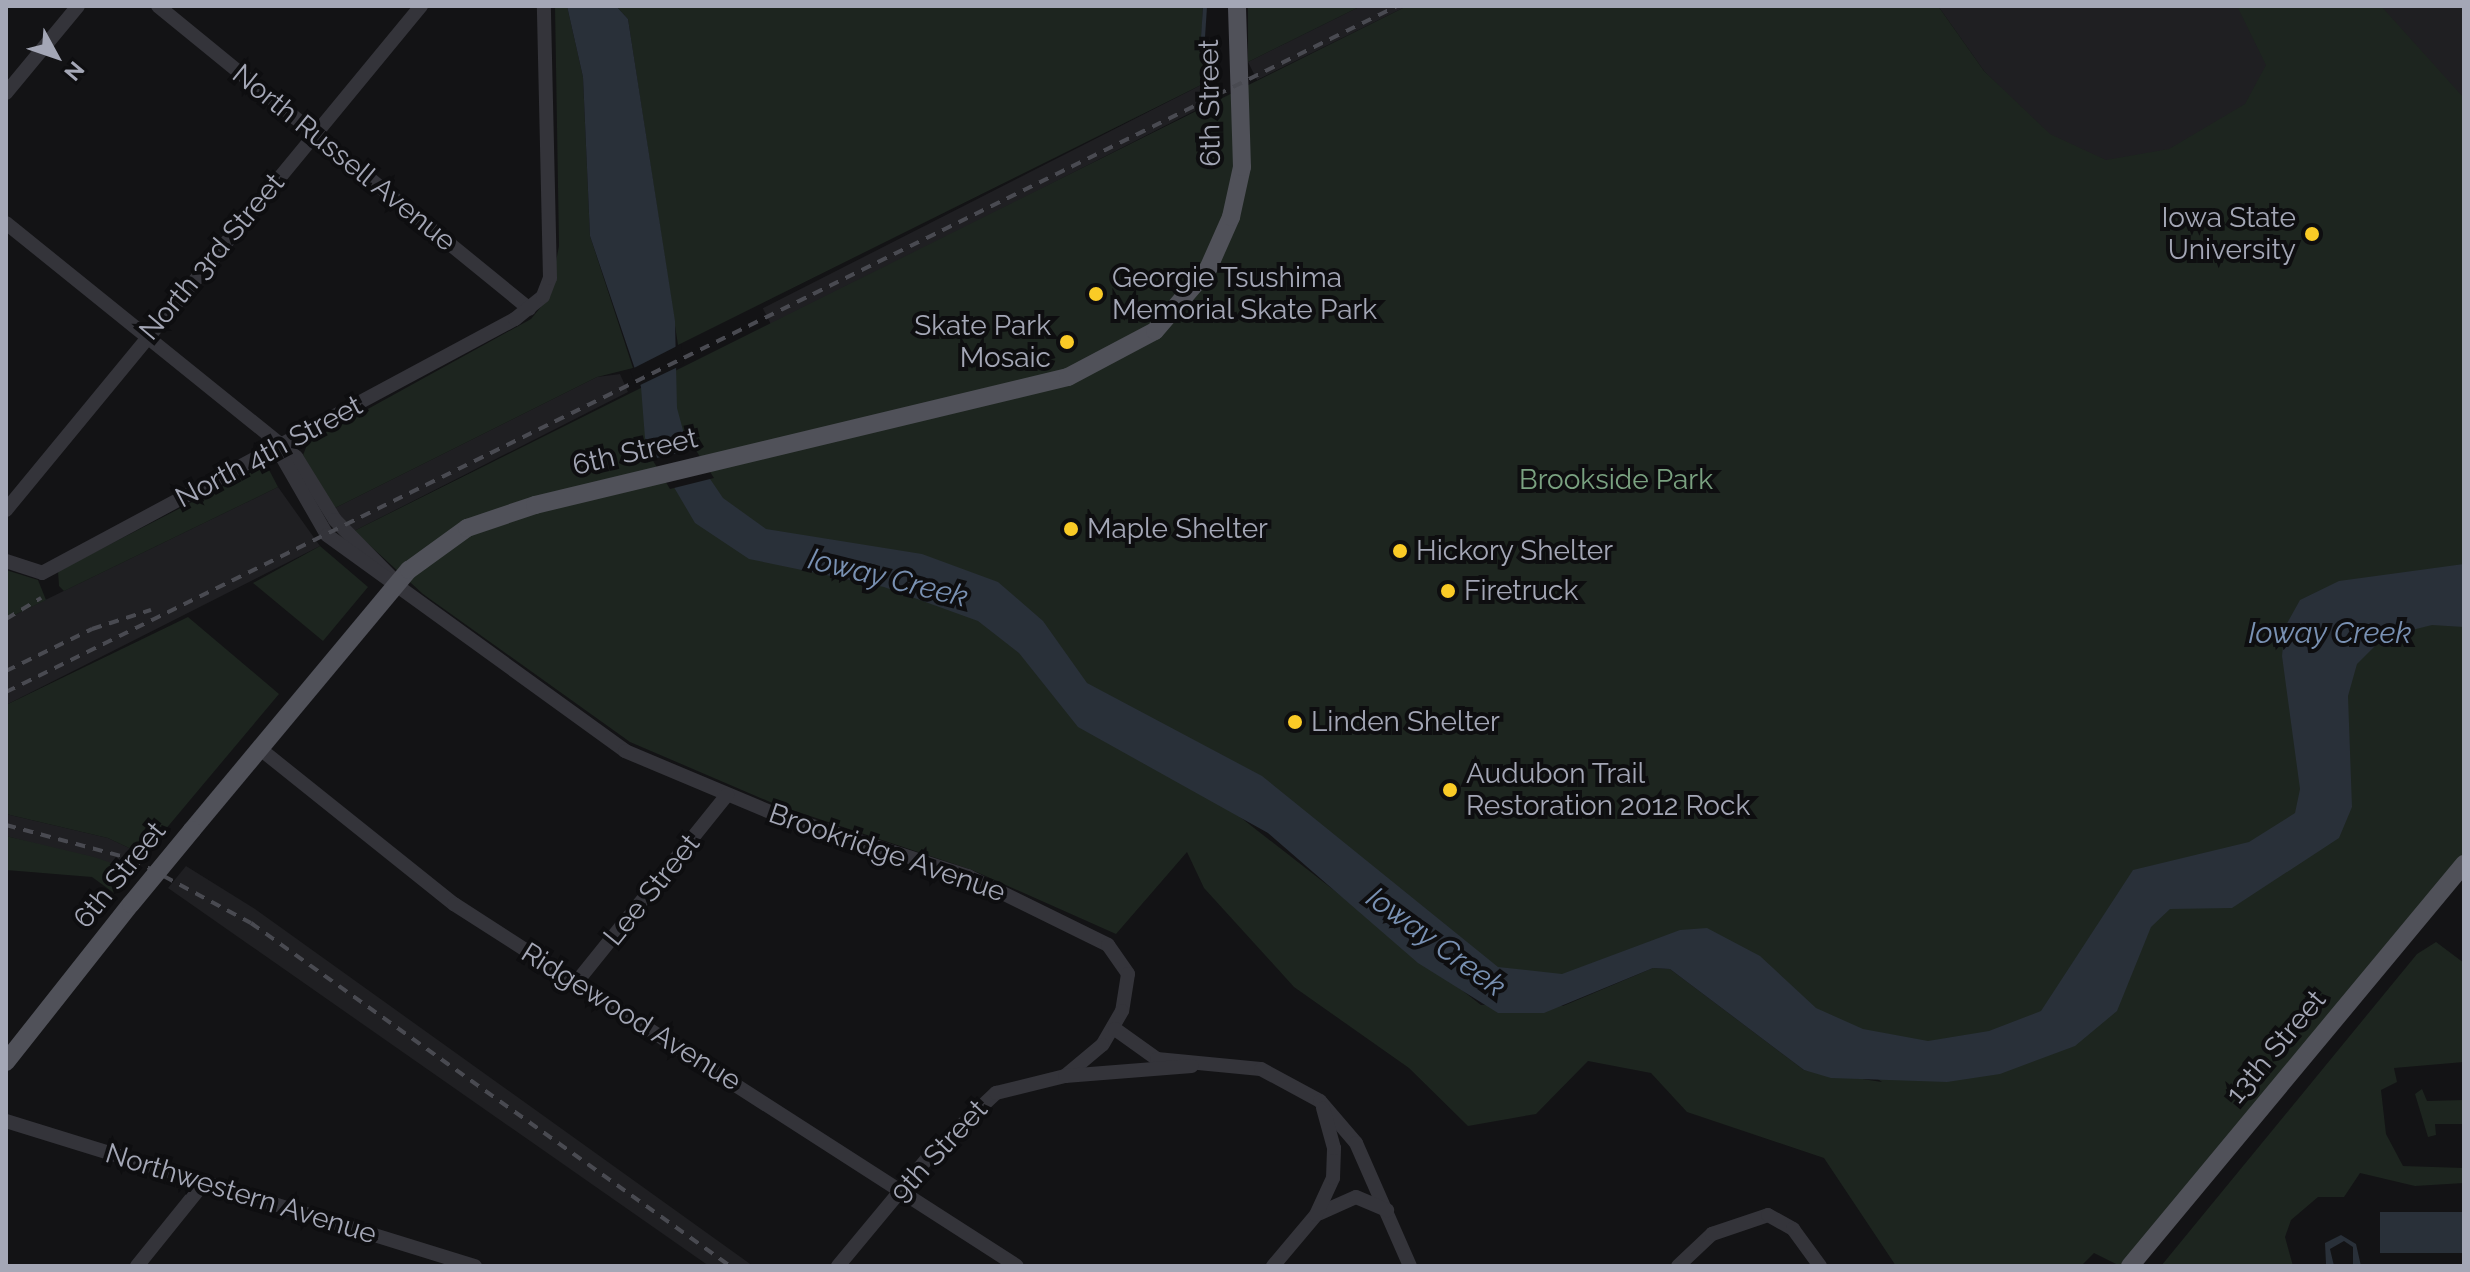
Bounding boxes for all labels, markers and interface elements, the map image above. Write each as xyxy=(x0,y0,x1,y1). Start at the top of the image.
north arrow xyxy=(16,16,96,96)
street label: 6th Street xyxy=(1192,39,1228,167)
text: N xyxy=(59,57,90,86)
street label: North Russell Avenue xyxy=(225,57,463,259)
street label: North 3rd Street xyxy=(133,167,291,347)
place label: Iowa State University xyxy=(2161,201,2296,267)
marker: Iowa State University xyxy=(2303,225,2321,243)
place label: Georgie Tsushima Memorial Skate Park xyxy=(1112,261,1378,327)
marker: Georgie Tsushima Memorial Skate Park xyxy=(1087,285,1105,303)
place label: Skate Park Mosaic xyxy=(914,309,1051,375)
marker: Skate Park Mosaic xyxy=(1058,333,1076,351)
street label: North 4th Street xyxy=(170,389,368,515)
street label: 6th Street xyxy=(569,421,701,483)
park label: Brookside Park xyxy=(1519,463,1713,497)
place label: Maple Shelter xyxy=(1087,512,1268,546)
marker: Maple Shelter xyxy=(1062,520,1080,538)
place label: Hickory Shelter xyxy=(1416,534,1614,568)
water label: Ioway Creek xyxy=(804,541,972,615)
marker: Hickory Shelter xyxy=(1391,542,1409,560)
place label: Firetruck xyxy=(1464,574,1578,608)
marker: Firetruck xyxy=(1439,582,1457,600)
water label: Ioway Creek xyxy=(2248,615,2412,651)
place label: Linden Shelter xyxy=(1311,705,1500,739)
marker: Linden Shelter xyxy=(1286,713,1304,731)
place label: Audubon Trail Restoration 2012 Rock xyxy=(1466,757,1750,823)
marker: Audubon Trail Restoration 2012 Rock xyxy=(1441,781,1459,799)
street label: Brookridge Avenue xyxy=(764,797,1010,909)
street label: 6th Street xyxy=(67,815,173,935)
street label: Lee Street xyxy=(597,827,707,953)
water label: Ioway Creek xyxy=(1359,879,1513,1005)
street label: Ridgewood Avenue xyxy=(515,936,747,1098)
street label: 13th Street xyxy=(2219,984,2333,1110)
street label: 9th Street xyxy=(883,1093,995,1209)
street label: Northwestern Avenue xyxy=(101,1137,381,1251)

